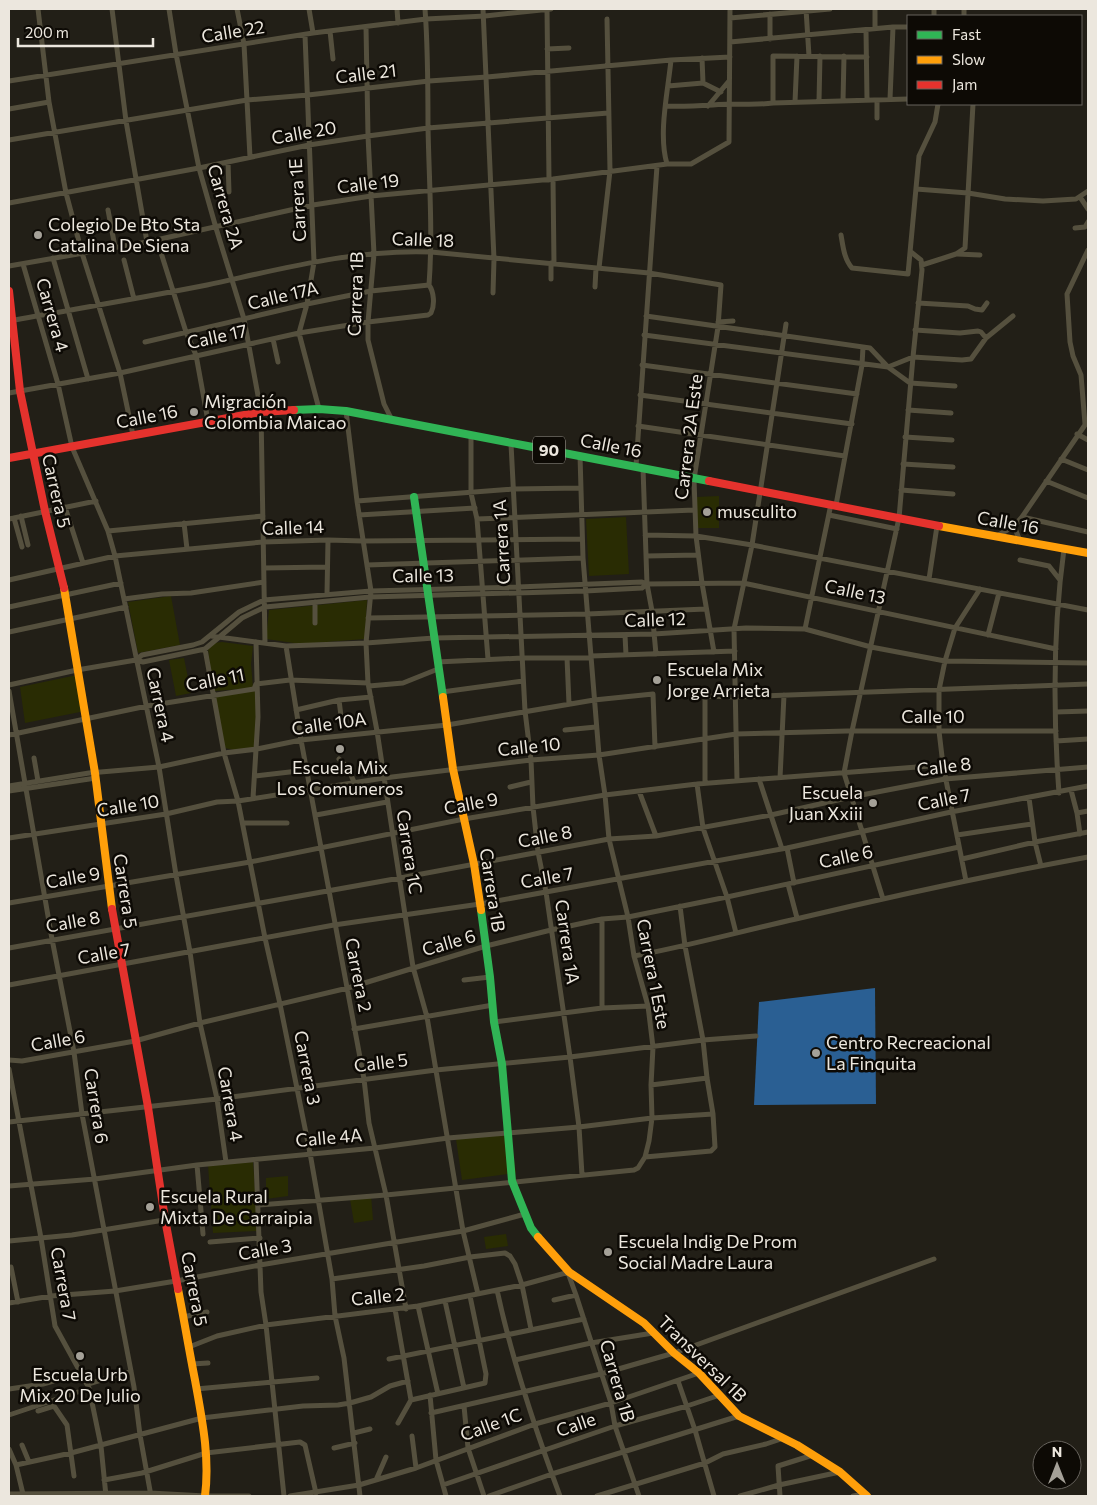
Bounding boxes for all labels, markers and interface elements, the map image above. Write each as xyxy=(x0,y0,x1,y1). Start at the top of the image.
scale bar xyxy=(18,15,152,47)
street label: Calle 22 xyxy=(200,15,266,47)
legend xyxy=(907,15,1082,105)
text: 200 m xyxy=(25,23,69,41)
text: Fast xyxy=(952,25,981,43)
text: Slow xyxy=(952,50,985,68)
street label: Calle 21 xyxy=(334,58,398,88)
text: Jam xyxy=(952,75,977,93)
street label: Calle 20 xyxy=(270,115,338,149)
street label: Carrera 1E xyxy=(284,158,310,242)
street label: Carrera 2A xyxy=(203,162,249,252)
street label: Calle 19 xyxy=(336,168,400,198)
place label: Colegio De Bto Sta Catalina De Siena xyxy=(48,213,200,256)
street label: Calle 18 xyxy=(391,227,455,251)
marker: Colegio De Bto Sta Catalina De Siena xyxy=(32,229,44,241)
street label: Carrera 1B xyxy=(343,251,367,337)
street label: Carrera 4 xyxy=(32,275,74,354)
street label: Calle 17A xyxy=(245,276,320,314)
street label: Calle 17 xyxy=(185,319,249,353)
street label: Carrera 2A Este xyxy=(669,373,707,501)
place label: Migración Colombia Maicao xyxy=(204,390,346,433)
street label: Calle 16 xyxy=(114,399,180,433)
marker: Migración Colombia Maicao xyxy=(188,406,200,418)
street label: Calle 16 xyxy=(578,428,644,462)
road number: 90 xyxy=(533,436,565,464)
street label: Carrera 5 xyxy=(38,452,76,530)
street label: Carrera 1A xyxy=(488,499,514,585)
place label: musculito xyxy=(717,500,797,522)
marker: musculito xyxy=(701,506,713,518)
street label: Calle 16 xyxy=(976,506,1041,538)
street label: Calle 14 xyxy=(261,515,325,539)
street label: Calle 13 xyxy=(392,563,454,587)
street label: Calle 13 xyxy=(823,574,888,608)
street label: Calle 12 xyxy=(624,607,686,631)
place label: Escuela Mix Jorge Arrieta xyxy=(667,658,770,701)
street label: Calle 11 xyxy=(184,663,246,695)
street label: Carrera 4 xyxy=(142,665,180,744)
marker: Escuela Mix Jorge Arrieta xyxy=(651,674,663,686)
street label: Calle 10 xyxy=(901,705,965,727)
street label: Calle 10A xyxy=(290,707,368,739)
street label: Calle 10 xyxy=(496,732,562,760)
marker: Escuela Mix Los Comuneros xyxy=(334,743,346,755)
street label: Calle 8 xyxy=(915,752,972,780)
place label: Escuela Mix Los Comuneros xyxy=(277,756,403,799)
place label: Escuela Juan Xxiii xyxy=(789,781,863,824)
street label: Calle 7 xyxy=(916,783,972,815)
street label: Calle 9 xyxy=(442,787,500,819)
street label: Calle 10 xyxy=(95,789,161,821)
marker: Escuela Juan Xxiii xyxy=(867,797,879,809)
street label: Carrera 1C xyxy=(392,808,428,896)
street label: Calle 8 xyxy=(516,820,574,852)
street label: Calle 6 xyxy=(817,840,875,872)
street label: Carrera 1B xyxy=(476,846,510,933)
street label: Carrera 5 xyxy=(109,852,143,930)
street label: Calle 9 xyxy=(44,861,102,893)
street label: Calle 7 xyxy=(519,862,575,892)
street label: Carrera 1A xyxy=(551,898,585,986)
street label: Calle 8 xyxy=(44,905,102,937)
street label: Carrera 1 Este xyxy=(633,917,675,1031)
street label: Calle 6 xyxy=(419,924,478,960)
street label: Carrera 2 xyxy=(341,936,377,1014)
street label: Calle 7 xyxy=(76,938,132,968)
street label: Calle 6 xyxy=(29,1024,87,1056)
street label: Carrera 3 xyxy=(290,1029,326,1107)
place label: Centro Recreacional La Finquita xyxy=(826,1031,991,1074)
marker: Centro Recreacional La Finquita xyxy=(810,1047,822,1059)
street label: Calle 5 xyxy=(353,1048,409,1076)
street label: Carrera 4 xyxy=(214,1065,248,1143)
street label: Carrera 6 xyxy=(80,1067,114,1145)
street label: Calle 4A xyxy=(295,1123,363,1151)
place label: Escuela Rural Mixta De Carraipia xyxy=(160,1185,313,1228)
marker: Escuela Rural Mixta De Carraipia xyxy=(144,1201,156,1213)
place label: Escuela Indig De Prom Social Madre Laura xyxy=(618,1230,797,1273)
street label: Calle 3 xyxy=(236,1233,293,1265)
street label: Carrera 7 xyxy=(47,1245,81,1323)
marker: Escuela Indig De Prom Social Madre Laura xyxy=(602,1246,614,1258)
street label: Carrera 5 xyxy=(177,1250,213,1328)
street label: Calle 2 xyxy=(350,1282,406,1310)
street label: Transversal 1B xyxy=(654,1310,752,1406)
street label: Carrera 1B xyxy=(596,1337,640,1424)
marker: Escuela Urb Mix 20 De Julio xyxy=(74,1350,86,1362)
place label: Escuela Urb Mix 20 De Julio xyxy=(19,1363,141,1406)
street label: Calle 1C xyxy=(457,1403,524,1445)
street label: Calle xyxy=(553,1407,598,1441)
north arrow xyxy=(1032,1440,1082,1490)
text: N xyxy=(1052,1443,1062,1460)

